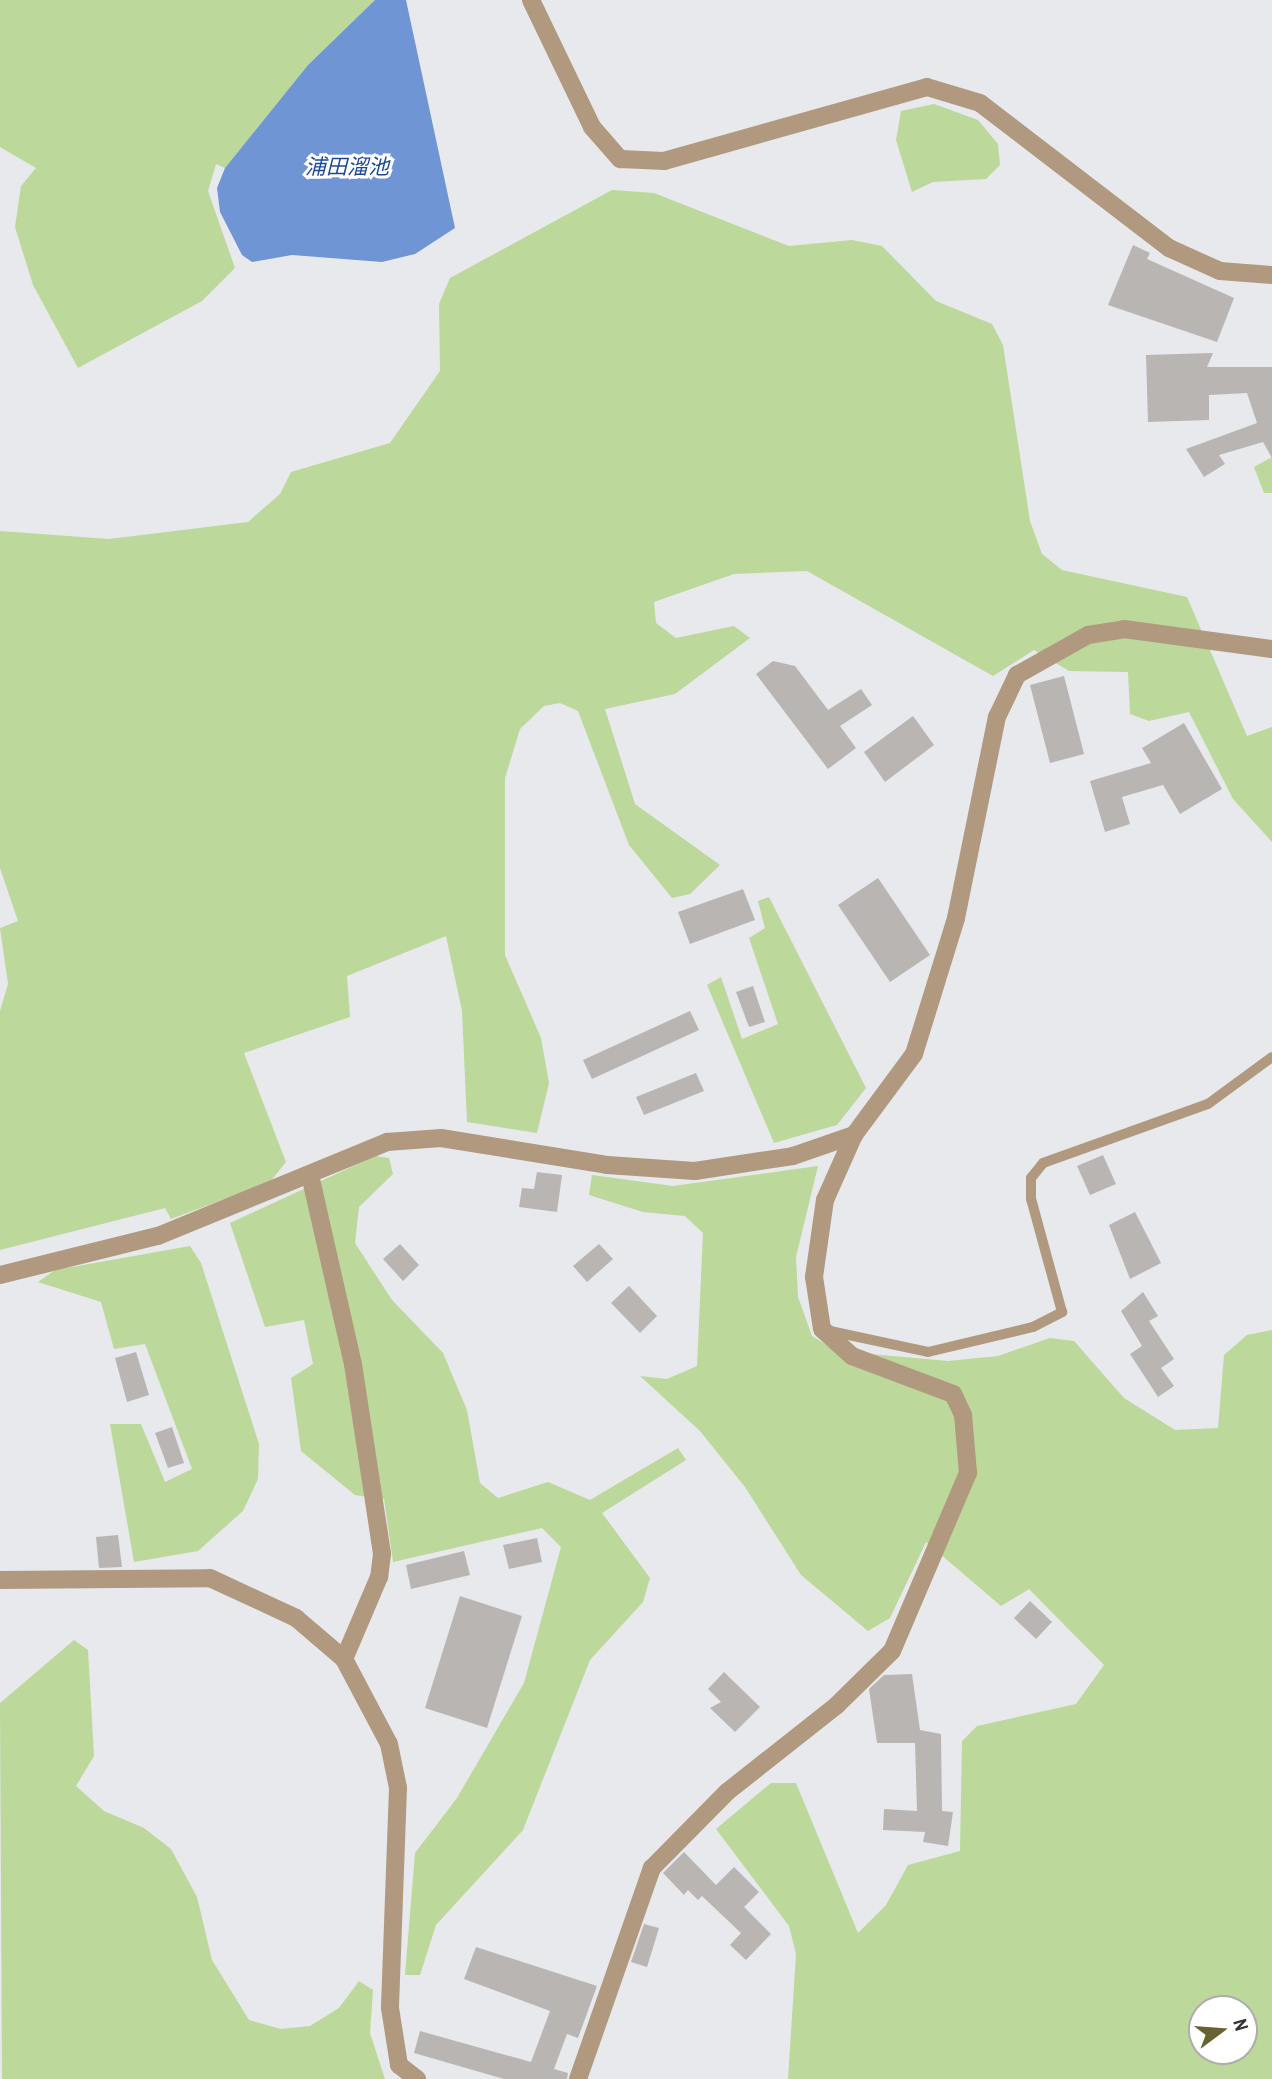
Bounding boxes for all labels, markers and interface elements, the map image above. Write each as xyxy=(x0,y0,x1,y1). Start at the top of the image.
water label: 浦田溜池 xyxy=(305,154,389,180)
north arrow xyxy=(1188,1995,1258,2065)
text: N xyxy=(1227,2016,1255,2034)

